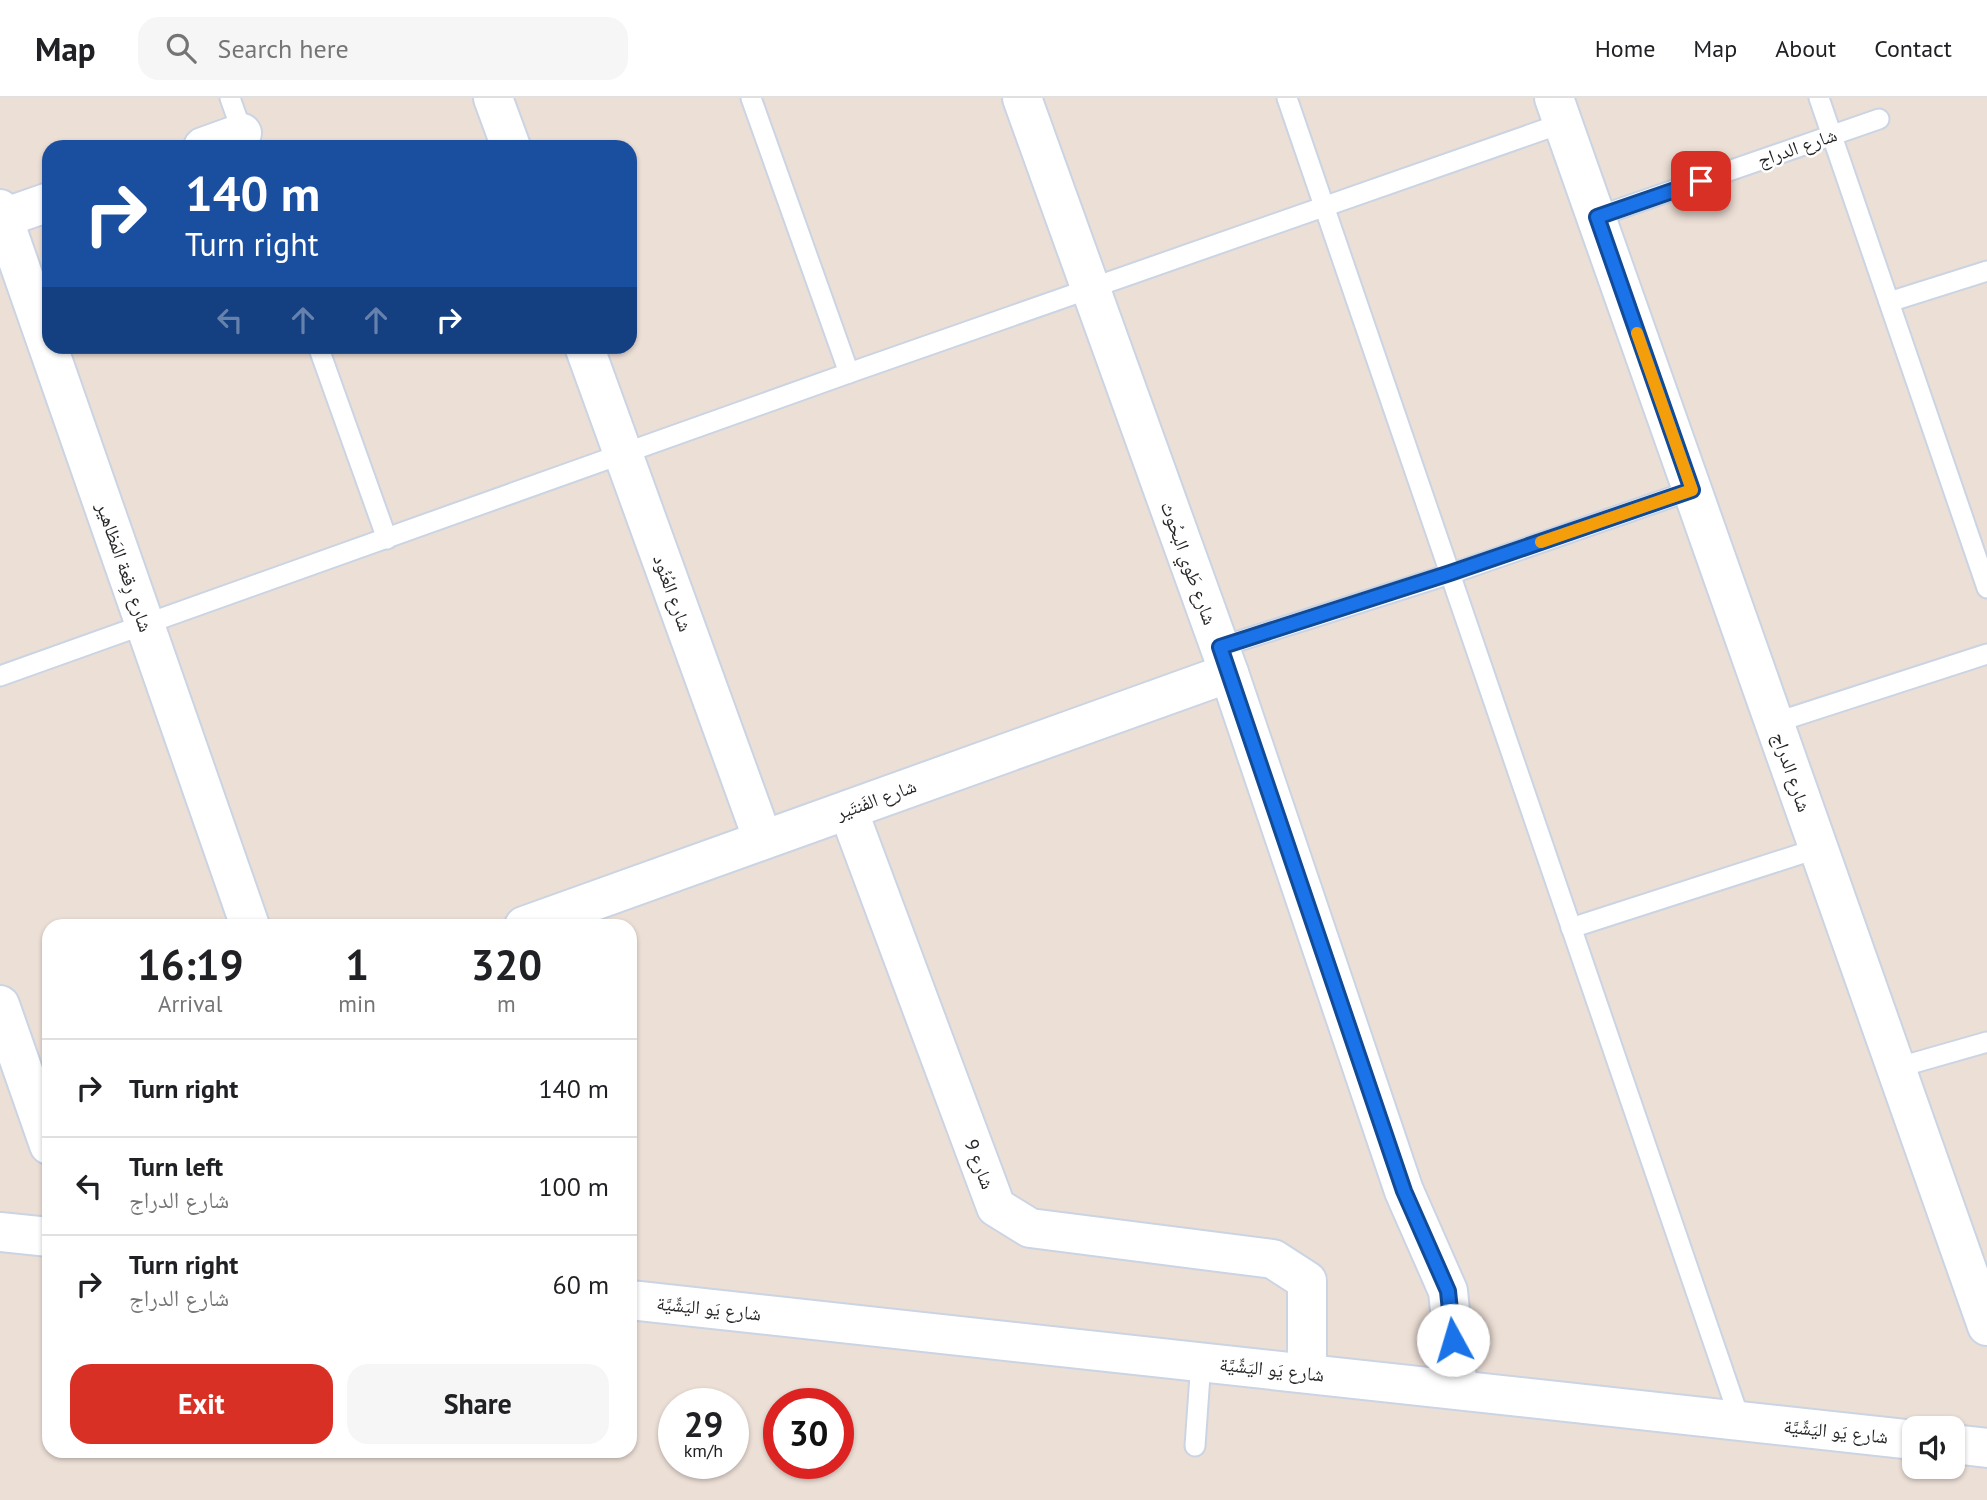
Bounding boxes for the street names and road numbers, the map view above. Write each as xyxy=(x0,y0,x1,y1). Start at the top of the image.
street label: شارع الدراج xyxy=(1754,122,1840,172)
street label: شارع رِقعة المَظاهير xyxy=(88,498,158,636)
street label: شارع طَوي البحُوث xyxy=(1152,498,1222,629)
street label: شارع العُنُود xyxy=(648,551,698,635)
street label: شارع الدراج xyxy=(1767,729,1817,815)
street label: شارع الفَنتَير xyxy=(831,773,920,825)
street label: شارع 9 xyxy=(960,1136,1000,1192)
street label: شارع يَو اليَشِّيَّة xyxy=(655,1291,763,1325)
street label: شارع يَو اليَشِّيَّة xyxy=(1218,1352,1326,1386)
street label: شارع يَو اليَشِّيَّة xyxy=(1782,1414,1890,1448)

